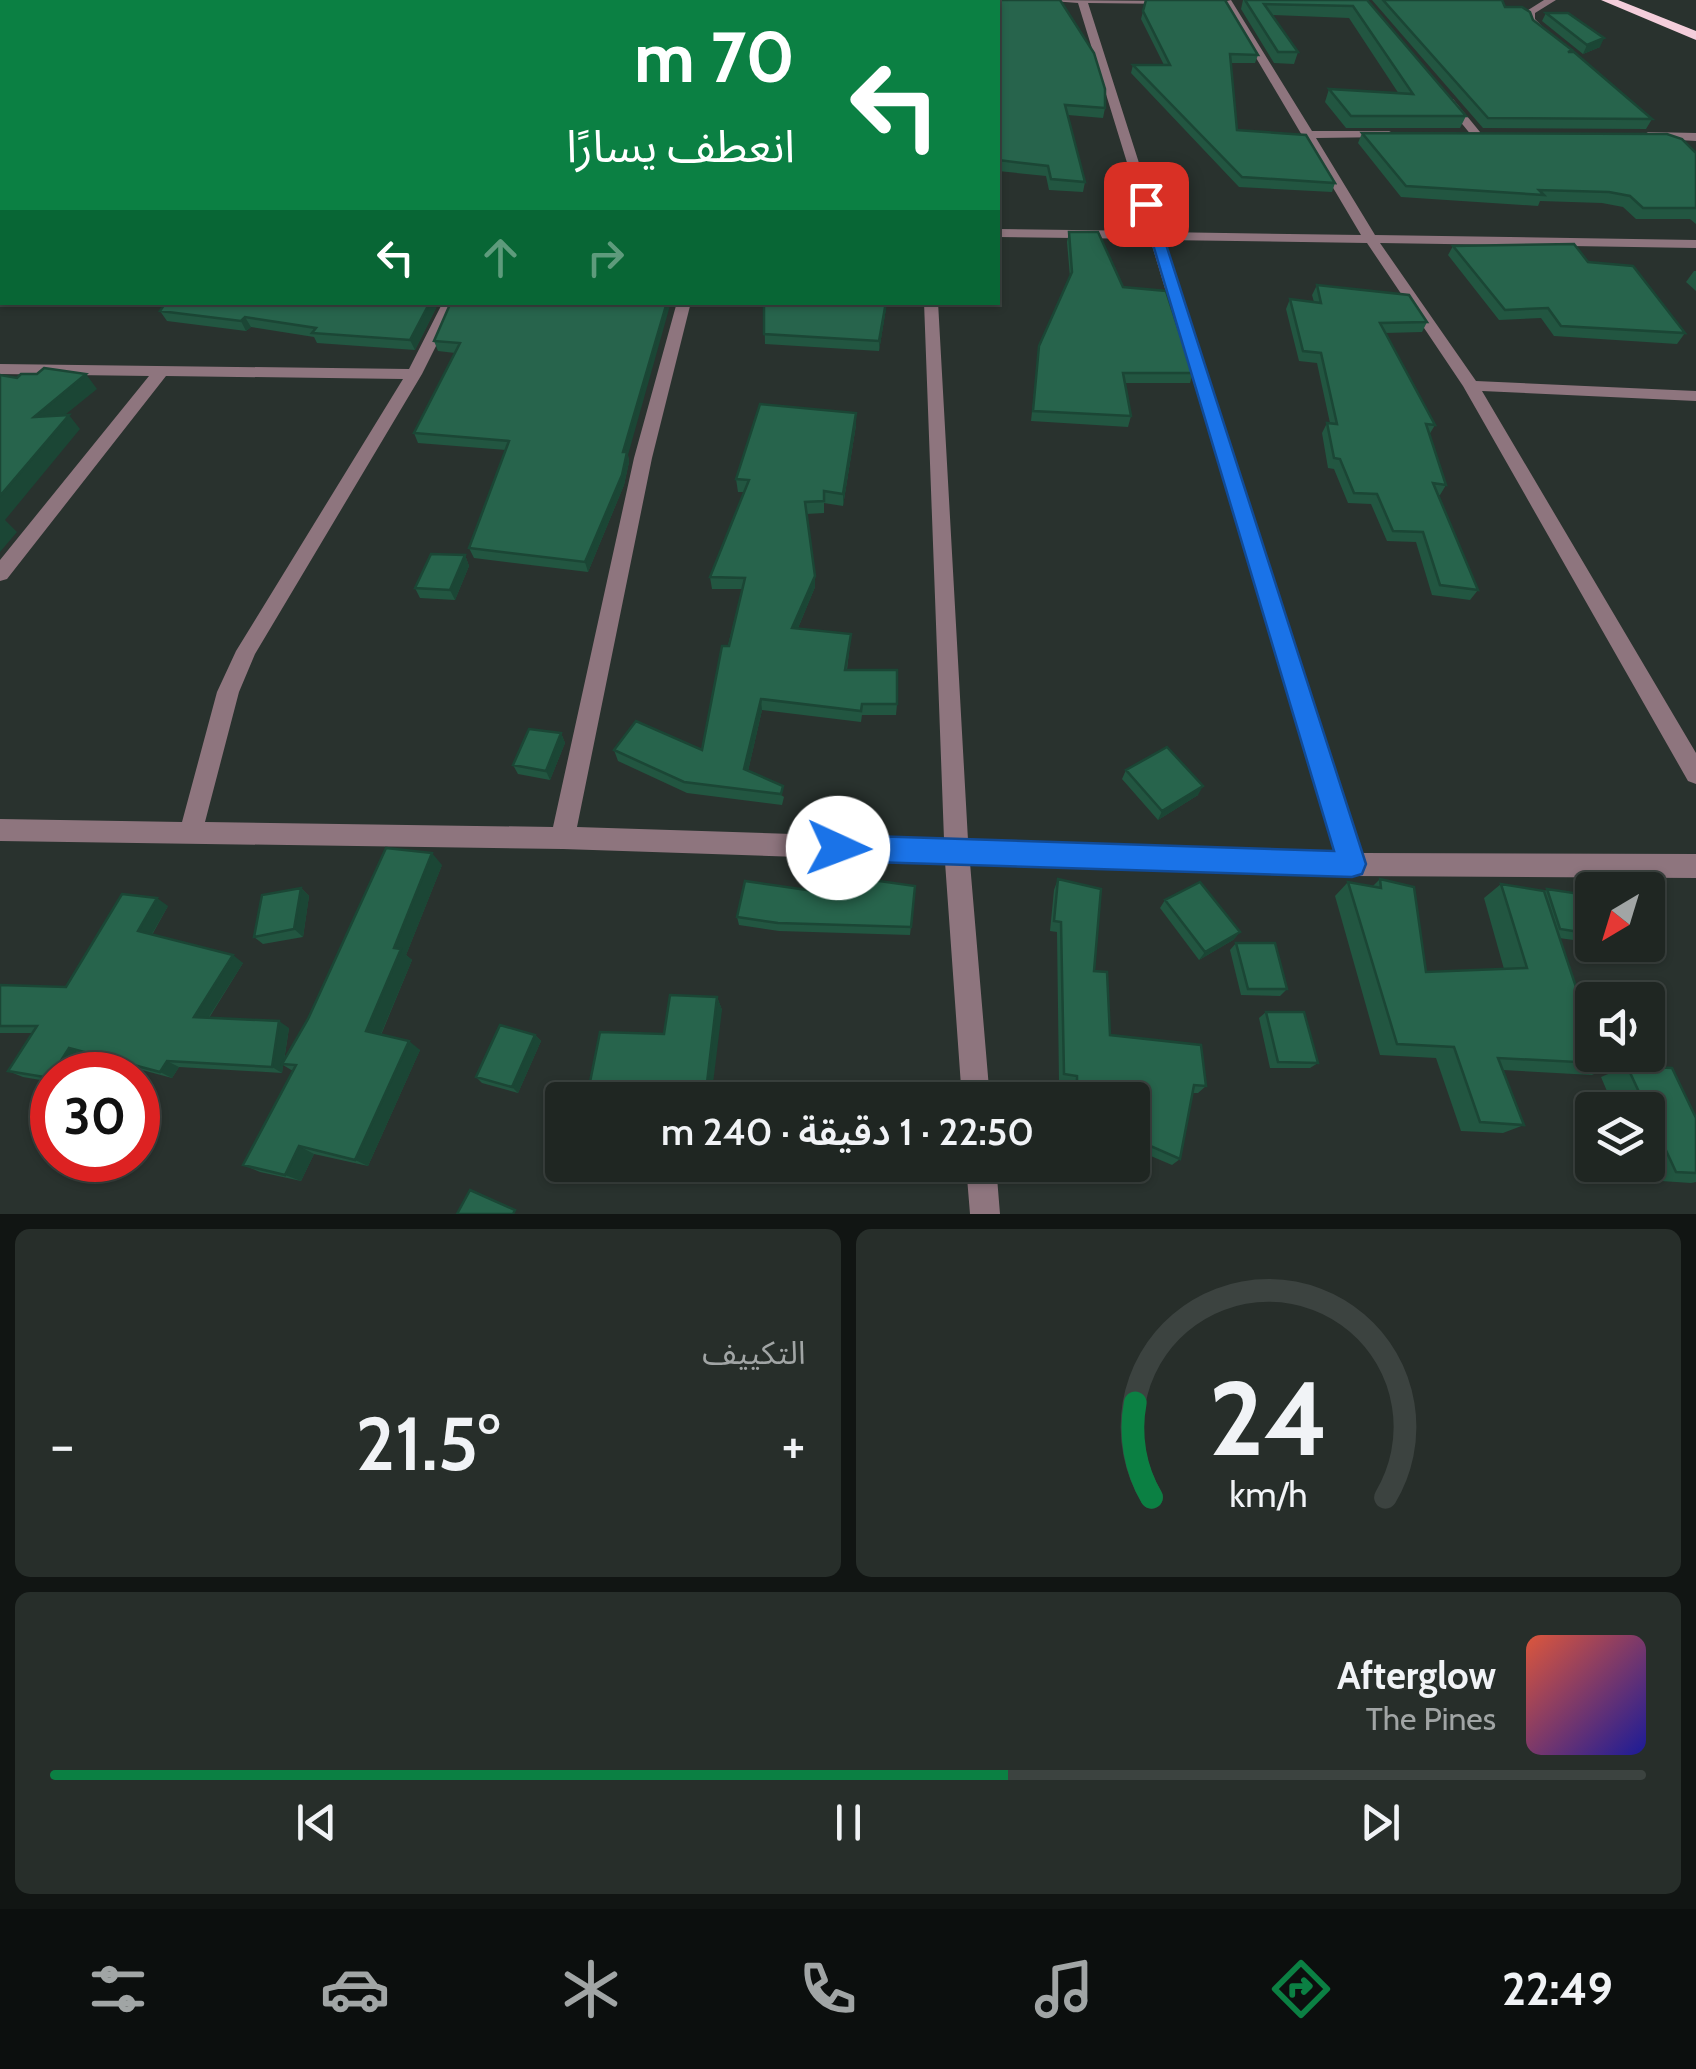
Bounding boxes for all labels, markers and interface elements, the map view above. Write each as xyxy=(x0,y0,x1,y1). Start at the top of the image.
text: 70 m xyxy=(634,14,795,100)
icon: left xyxy=(830,40,960,170)
text: انعطف يسارًا xyxy=(566,119,795,173)
pin xyxy=(1104,162,1189,247)
icon: arrive xyxy=(1119,177,1174,232)
icon: left xyxy=(368,230,423,285)
icon: ahead xyxy=(473,230,528,285)
icon: right xyxy=(578,230,633,285)
position arrow xyxy=(786,796,890,900)
north arrow xyxy=(1575,872,1665,962)
map controls xyxy=(1575,872,1665,1182)
button: sound xyxy=(1575,982,1665,1072)
speed limit sign: 30 xyxy=(30,1052,160,1182)
button: layers xyxy=(1575,1092,1665,1182)
text: 22:50 · 1 دقيقة · 240 m xyxy=(661,1108,1034,1155)
text: التكييف xyxy=(702,1333,806,1372)
text: 24 xyxy=(1208,1355,1328,1481)
text: 21.5° xyxy=(356,1398,500,1489)
text: − xyxy=(50,1411,74,1478)
text: + xyxy=(781,1411,805,1478)
text: km/h xyxy=(1229,1473,1307,1516)
text: Afterglow xyxy=(1337,1652,1496,1699)
text: The Pines xyxy=(1366,1699,1496,1738)
icon: previous xyxy=(289,1795,344,1850)
icon: pause xyxy=(821,1795,876,1850)
icon: next xyxy=(1353,1795,1408,1850)
icon: filters xyxy=(83,1954,153,2024)
icon: car xyxy=(320,1954,390,2024)
icon: climate xyxy=(556,1954,626,2024)
icon: phone xyxy=(793,1954,863,2024)
icon: music xyxy=(1029,1954,1099,2024)
icon: directions xyxy=(1266,1954,1336,2024)
text: 22:49 xyxy=(1502,1962,1613,2016)

